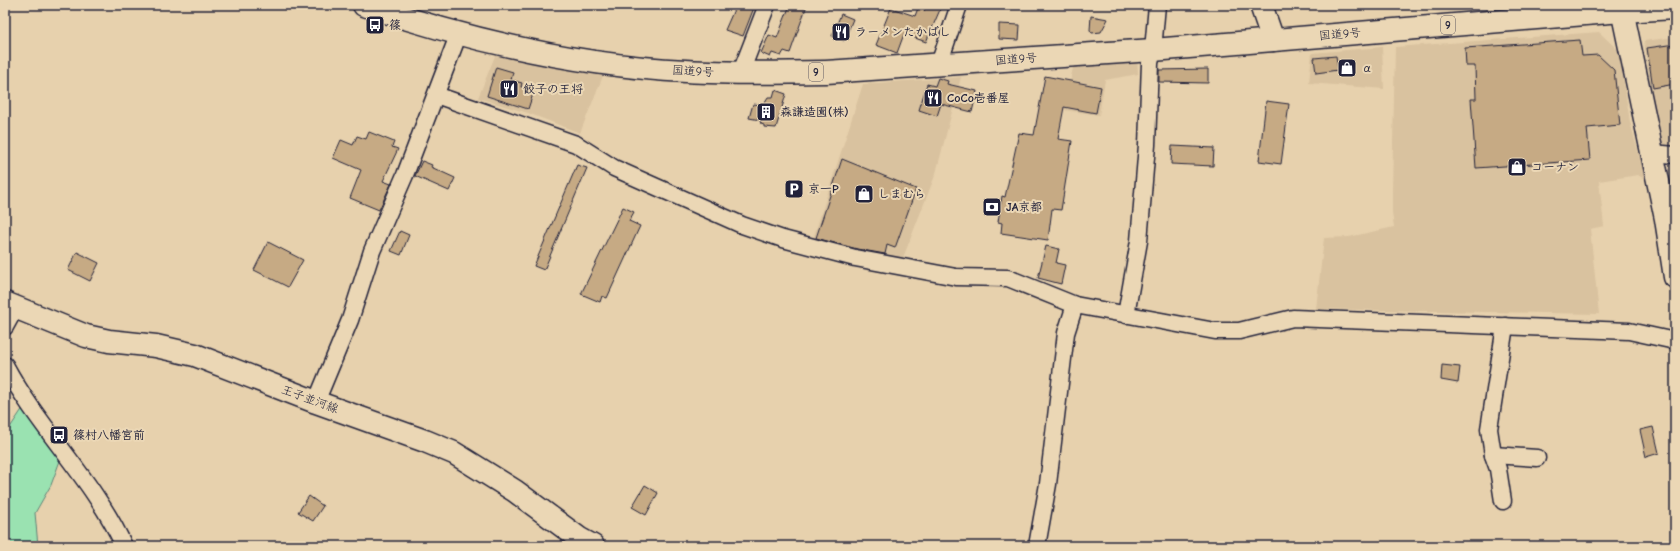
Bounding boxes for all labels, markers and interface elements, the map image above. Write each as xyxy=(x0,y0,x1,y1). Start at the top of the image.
bus stop icon: 篠 xyxy=(364,14,386,36)
road number: 9 xyxy=(1441,16,1455,34)
place label: 篠 xyxy=(389,18,401,32)
restaurant icon: ラーメンたかばし xyxy=(830,21,852,43)
place label: ラーメンたかばし xyxy=(855,25,951,39)
street label: 国道9号 xyxy=(1318,25,1362,43)
street label: 国道9号 xyxy=(994,51,1038,67)
shop icon: α xyxy=(1336,57,1358,79)
place label: α xyxy=(1361,61,1373,75)
street label: 国道9号 xyxy=(671,63,715,79)
road number: 9 xyxy=(809,63,823,81)
restaurant icon: 餃子の王将 xyxy=(498,78,520,100)
place label: 餃子の王将 xyxy=(523,82,583,96)
restaurant icon: CoCo壱番屋 xyxy=(922,87,944,109)
place label: CoCo壱番屋 xyxy=(947,91,1010,105)
building icon: 森謙造園(株) xyxy=(755,101,777,123)
place label: 森謙造園(株) xyxy=(780,105,849,119)
shop icon: コーナン xyxy=(1506,156,1528,178)
place label: コーナン xyxy=(1531,160,1579,174)
parking icon: 京一P xyxy=(783,178,805,200)
place label: 京一P xyxy=(808,182,839,196)
shop icon: しまむら xyxy=(853,183,875,205)
place label: しまむら xyxy=(878,187,926,201)
bank icon: JA京都 xyxy=(981,196,1003,218)
place label: JA京都 xyxy=(1006,200,1042,214)
street label: 王子並河線 xyxy=(279,382,341,416)
bus stop icon: 篠村八幡宮前 xyxy=(48,424,70,446)
place label: 篠村八幡宮前 xyxy=(73,428,145,442)

